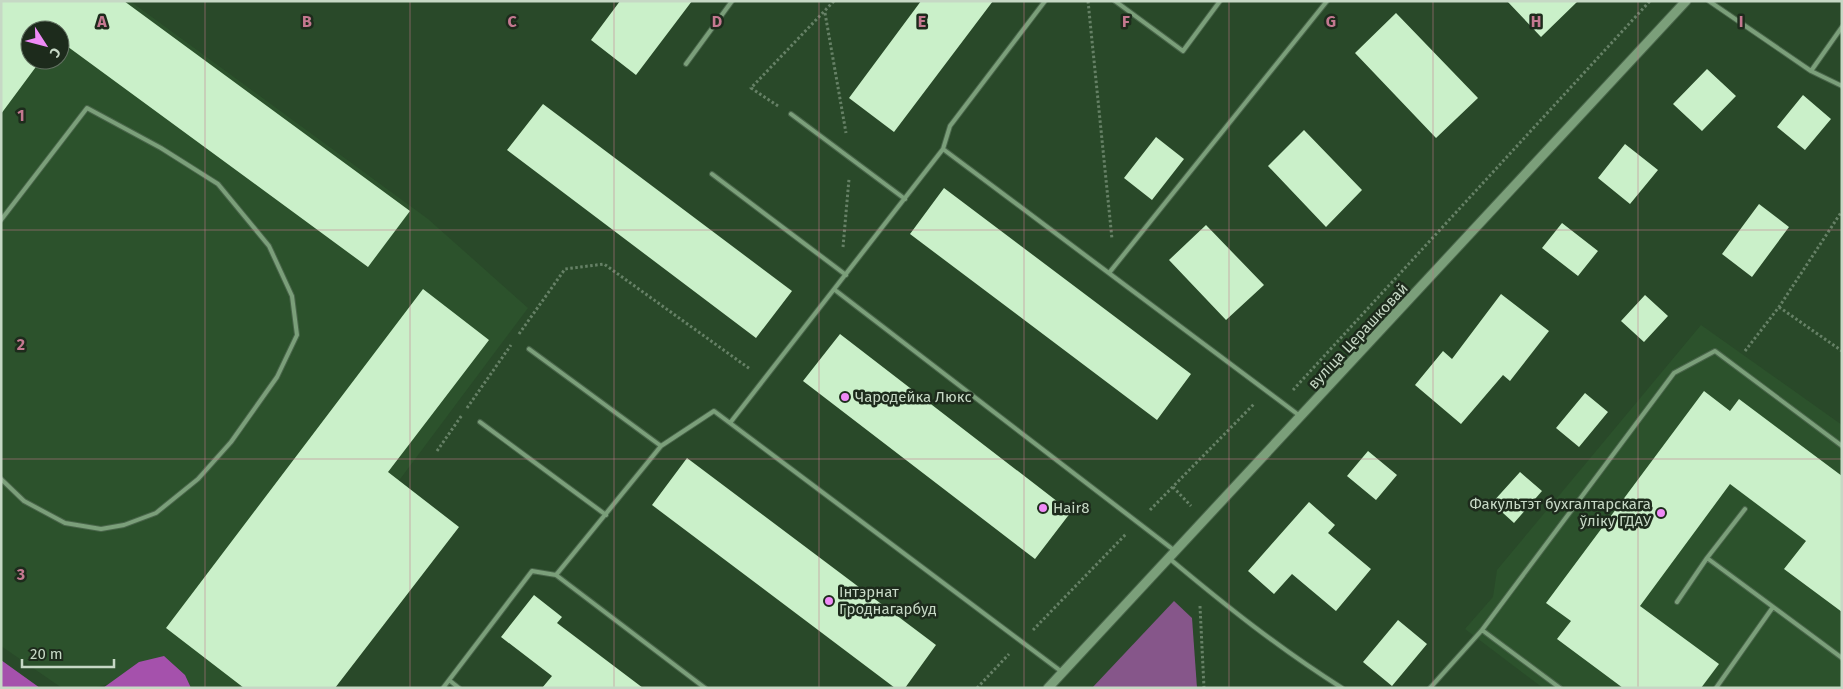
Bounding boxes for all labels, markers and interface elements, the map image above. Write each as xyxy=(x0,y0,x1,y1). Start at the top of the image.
text: A xyxy=(96,12,107,31)
text: B xyxy=(302,12,312,31)
text: C xyxy=(507,12,517,31)
text: D xyxy=(712,12,722,31)
text: E xyxy=(918,12,926,31)
text: F xyxy=(1122,12,1130,31)
text: G xyxy=(1326,12,1336,31)
text: H xyxy=(1531,12,1541,31)
text: I xyxy=(1739,12,1743,31)
north arrow xyxy=(20,20,70,70)
text: С xyxy=(46,44,64,61)
text: 1 xyxy=(17,106,25,125)
street label: вуліца Церашковай xyxy=(1304,279,1412,393)
text: 2 xyxy=(17,335,25,354)
place label: Чародейка Люкс xyxy=(855,388,972,406)
marker: Чародейка Люкс xyxy=(839,391,851,403)
place label: Факультэт бухгалтарскага ўліку ГДАУ xyxy=(1469,495,1652,530)
place label: Hair8 xyxy=(1053,499,1090,517)
marker: Hair8 xyxy=(1037,502,1049,514)
marker: Факультэт бухгалтарскага ўліку ГДАУ xyxy=(1655,507,1667,519)
text: 3 xyxy=(16,565,25,584)
place label: Інтэрнат Гроднагарбуд xyxy=(839,583,937,618)
marker: Інтэрнат Гроднагарбуд xyxy=(823,595,835,607)
scale bar xyxy=(22,636,115,668)
text: 20 m xyxy=(30,645,63,663)

